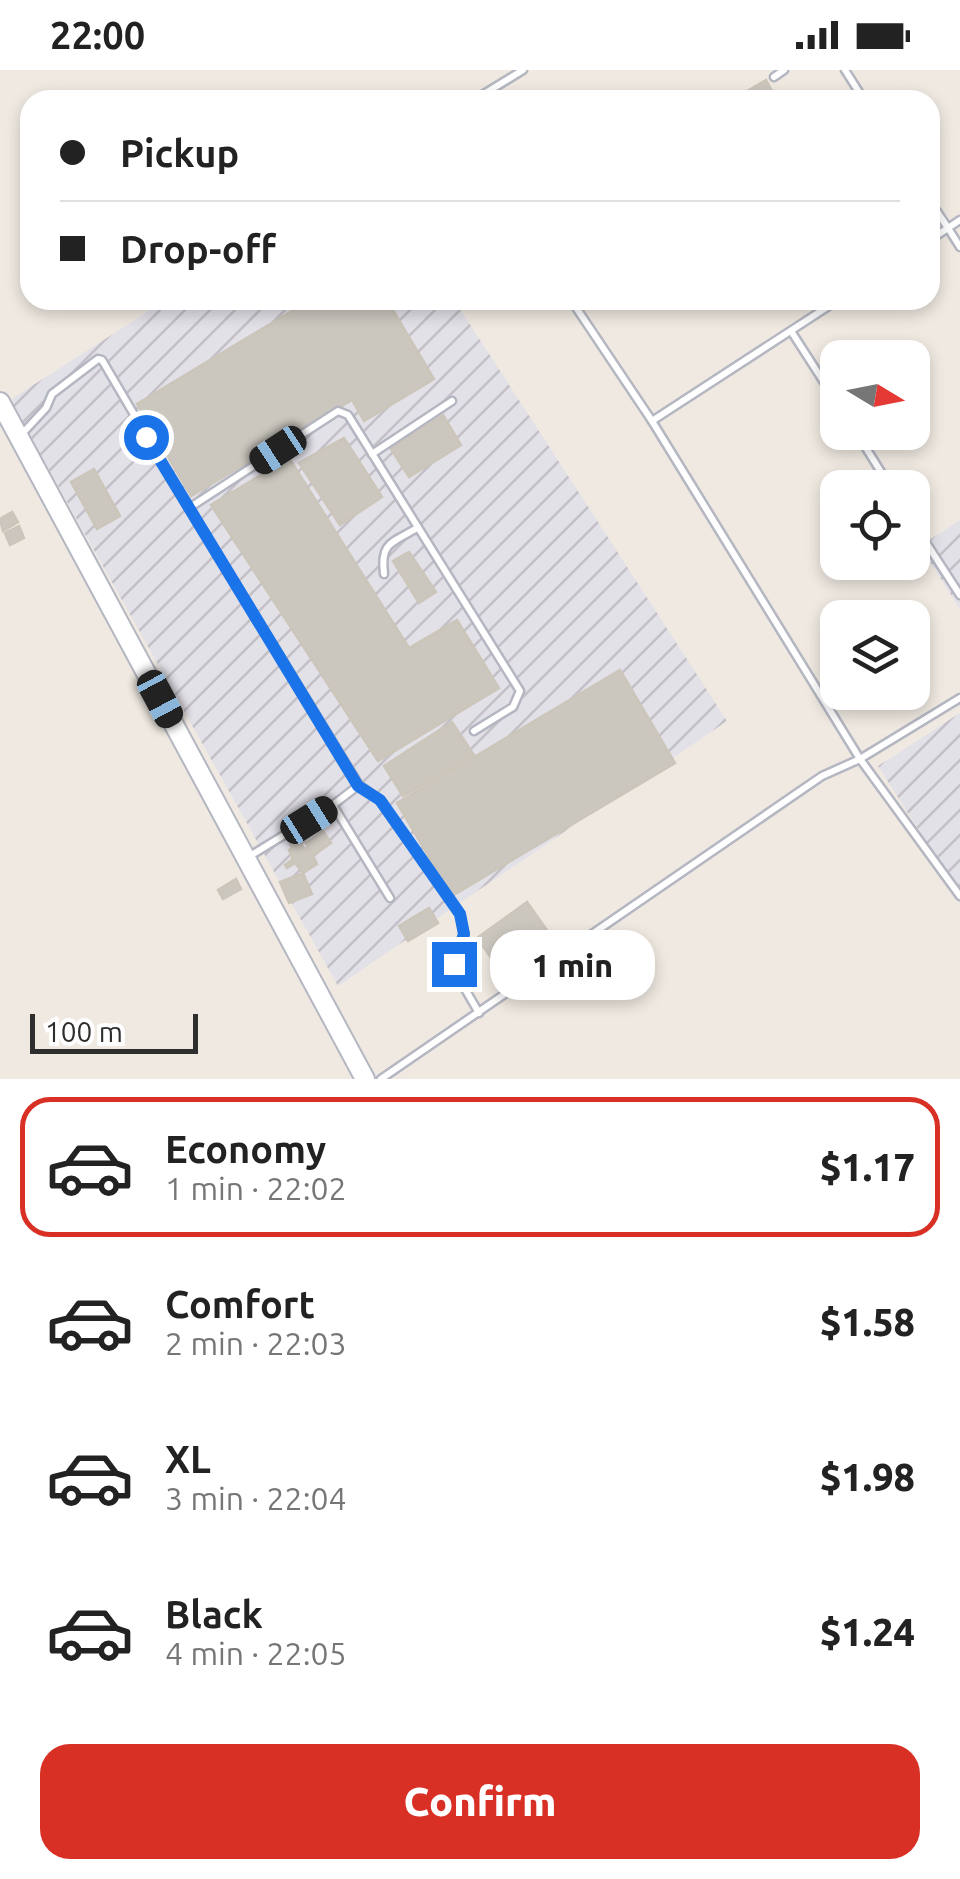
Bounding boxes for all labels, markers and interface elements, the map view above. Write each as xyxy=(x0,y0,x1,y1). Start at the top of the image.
text: 22:00 xyxy=(50,14,145,56)
text: Pickup xyxy=(120,132,239,174)
text: Drop-off xyxy=(120,228,276,270)
north arrow xyxy=(820,340,930,450)
map controls xyxy=(820,340,930,710)
route start xyxy=(124,415,169,460)
car xyxy=(245,421,311,479)
button: locate xyxy=(820,470,930,580)
button: layers xyxy=(820,600,930,710)
car xyxy=(133,665,187,733)
car xyxy=(276,791,342,849)
callout: 1 min xyxy=(489,929,654,999)
route end xyxy=(432,942,477,987)
text: 1 min xyxy=(532,947,613,983)
scale bar xyxy=(30,1009,198,1054)
text: 100 m xyxy=(45,1016,123,1047)
icon: car xyxy=(45,1122,135,1212)
text: Economy xyxy=(165,1128,326,1170)
text: $1.17 xyxy=(820,1146,915,1188)
text: 1 min · 22:02 xyxy=(165,1170,347,1206)
icon: car xyxy=(45,1277,135,1367)
text: Comfort xyxy=(165,1283,315,1325)
text: $1.58 xyxy=(820,1301,915,1343)
text: 2 min · 22:03 xyxy=(165,1325,347,1361)
icon: car xyxy=(45,1432,135,1522)
text: XL xyxy=(165,1438,211,1480)
text: $1.98 xyxy=(820,1456,915,1498)
text: 3 min · 22:04 xyxy=(165,1480,347,1516)
icon: car xyxy=(45,1587,135,1677)
text: Black xyxy=(165,1593,263,1635)
text: $1.24 xyxy=(820,1611,915,1653)
text: 4 min · 22:05 xyxy=(165,1635,347,1671)
button: Confirm xyxy=(40,1744,920,1859)

